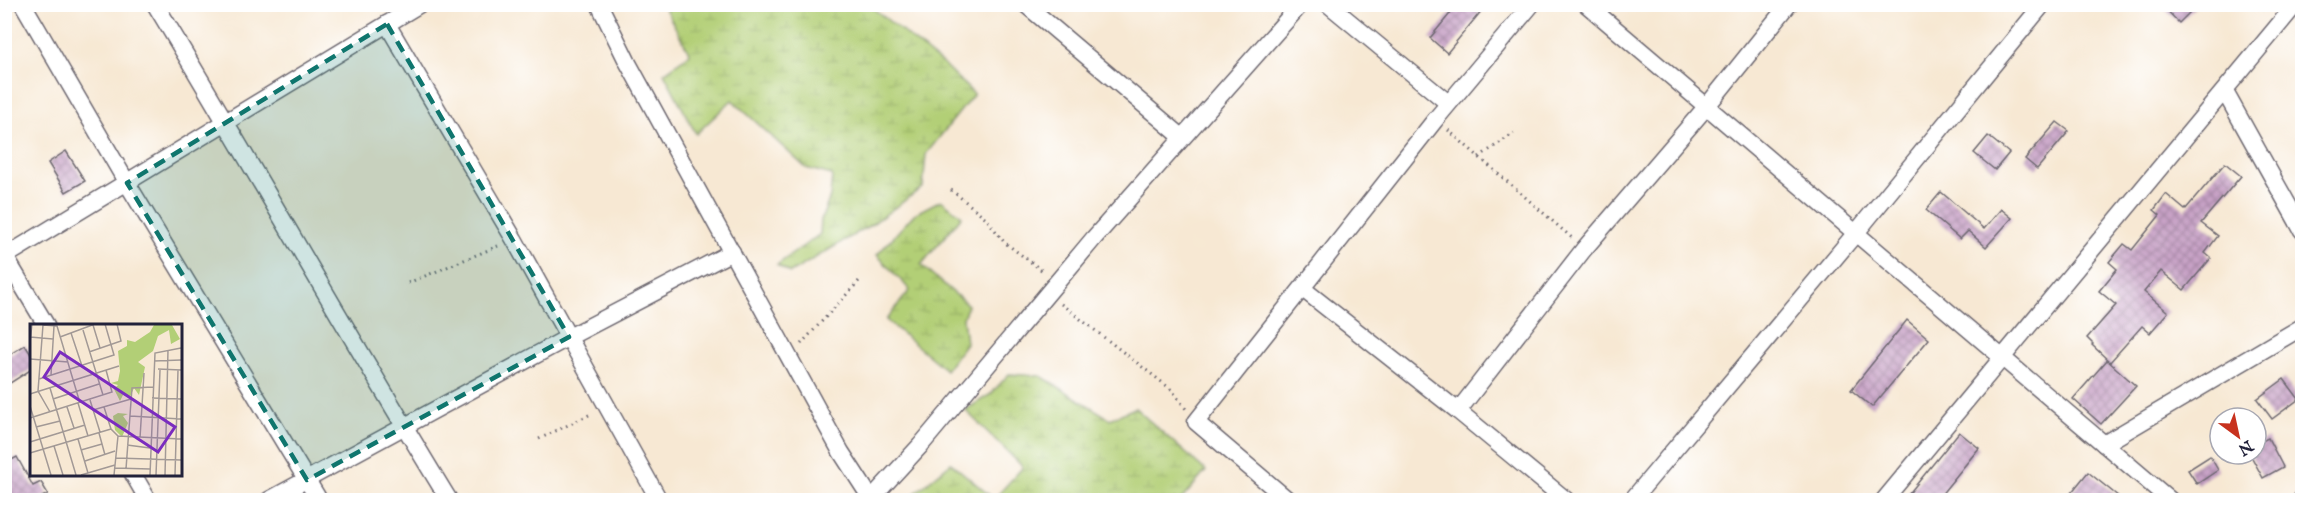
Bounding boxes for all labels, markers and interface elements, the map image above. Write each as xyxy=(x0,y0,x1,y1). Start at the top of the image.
inset map xyxy=(30,324,182,475)
north arrow xyxy=(2208,406,2268,466)
text: N xyxy=(2234,434,2257,459)

